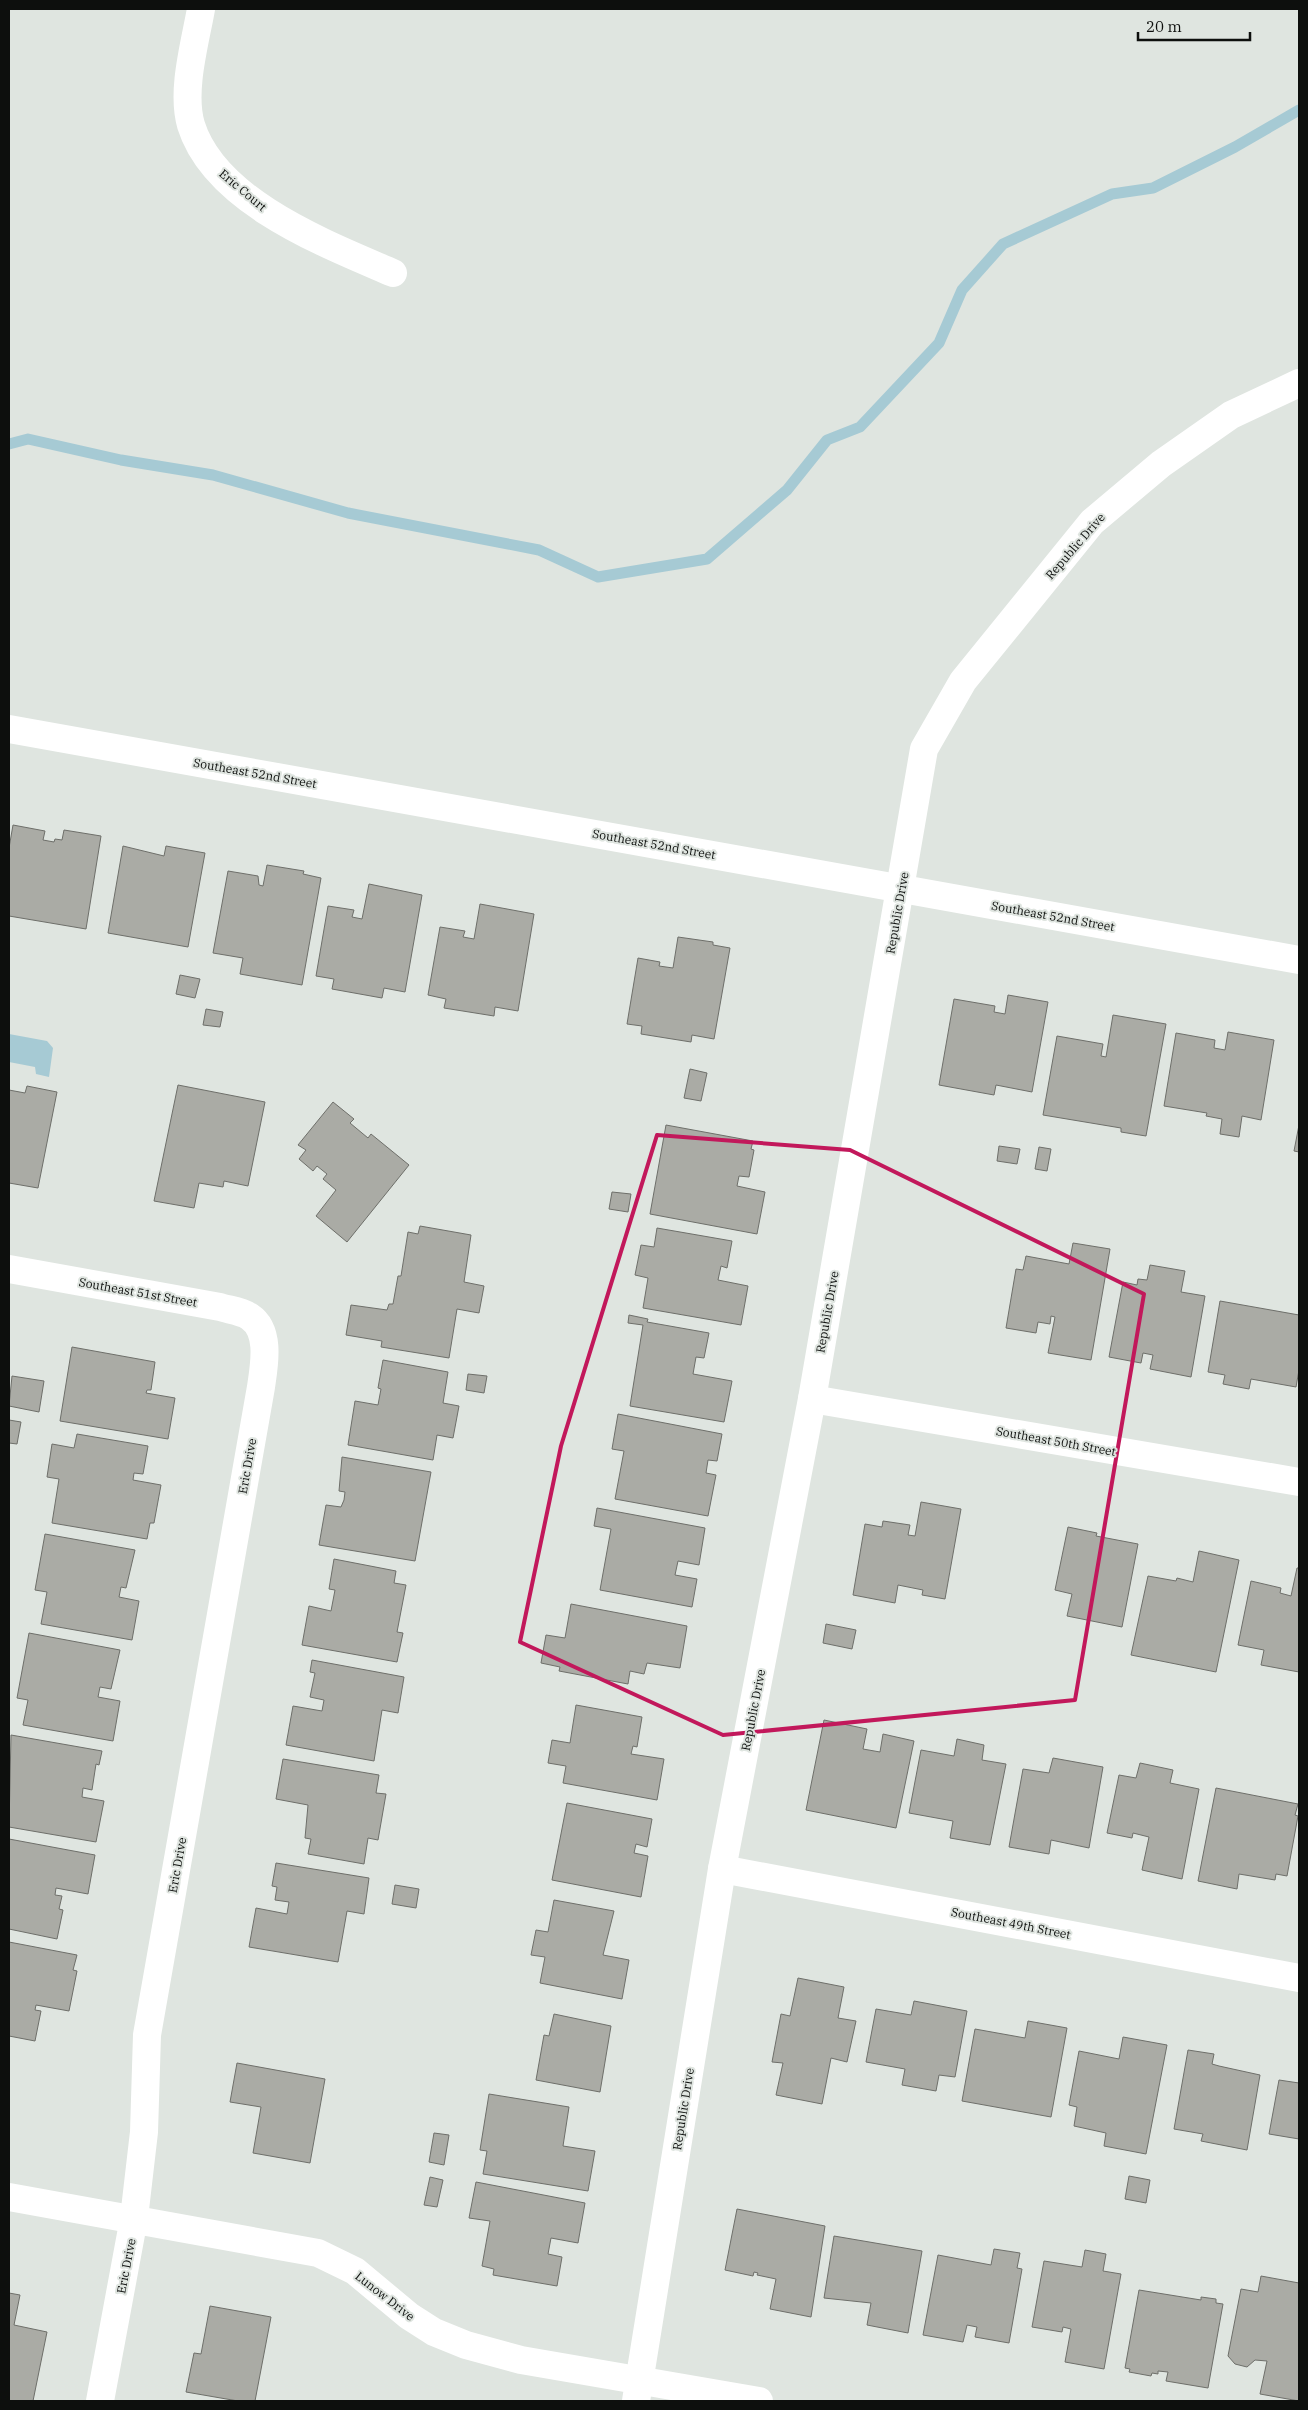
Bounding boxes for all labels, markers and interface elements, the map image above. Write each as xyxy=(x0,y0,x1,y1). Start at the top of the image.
scale bar xyxy=(1138,10,1250,42)
text: 20 m xyxy=(1146,17,1182,36)
street label: Eric Court xyxy=(216,166,270,214)
street label: Republic Drive xyxy=(1042,510,1108,582)
street label: Southeast 52nd Street xyxy=(192,755,318,791)
street label: Southeast 52nd Street xyxy=(591,826,717,862)
street label: Republic Drive xyxy=(882,871,912,955)
street label: Southeast 52nd Street xyxy=(990,898,1116,934)
street label: Republic Drive xyxy=(812,1270,842,1354)
street label: Southeast 51st Street xyxy=(78,1274,198,1310)
street label: Southeast 50th Street xyxy=(995,1423,1117,1459)
street label: Eric Drive xyxy=(235,1437,259,1495)
street label: Republic Drive xyxy=(738,1668,768,1752)
street label: Eric Drive xyxy=(165,1836,189,1894)
street label: Southeast 49th Street xyxy=(950,1904,1072,1942)
street label: Republic Drive xyxy=(669,2067,697,2151)
street label: Eric Drive xyxy=(113,2237,139,2295)
street label: Lunow Drive xyxy=(352,2268,418,2324)

